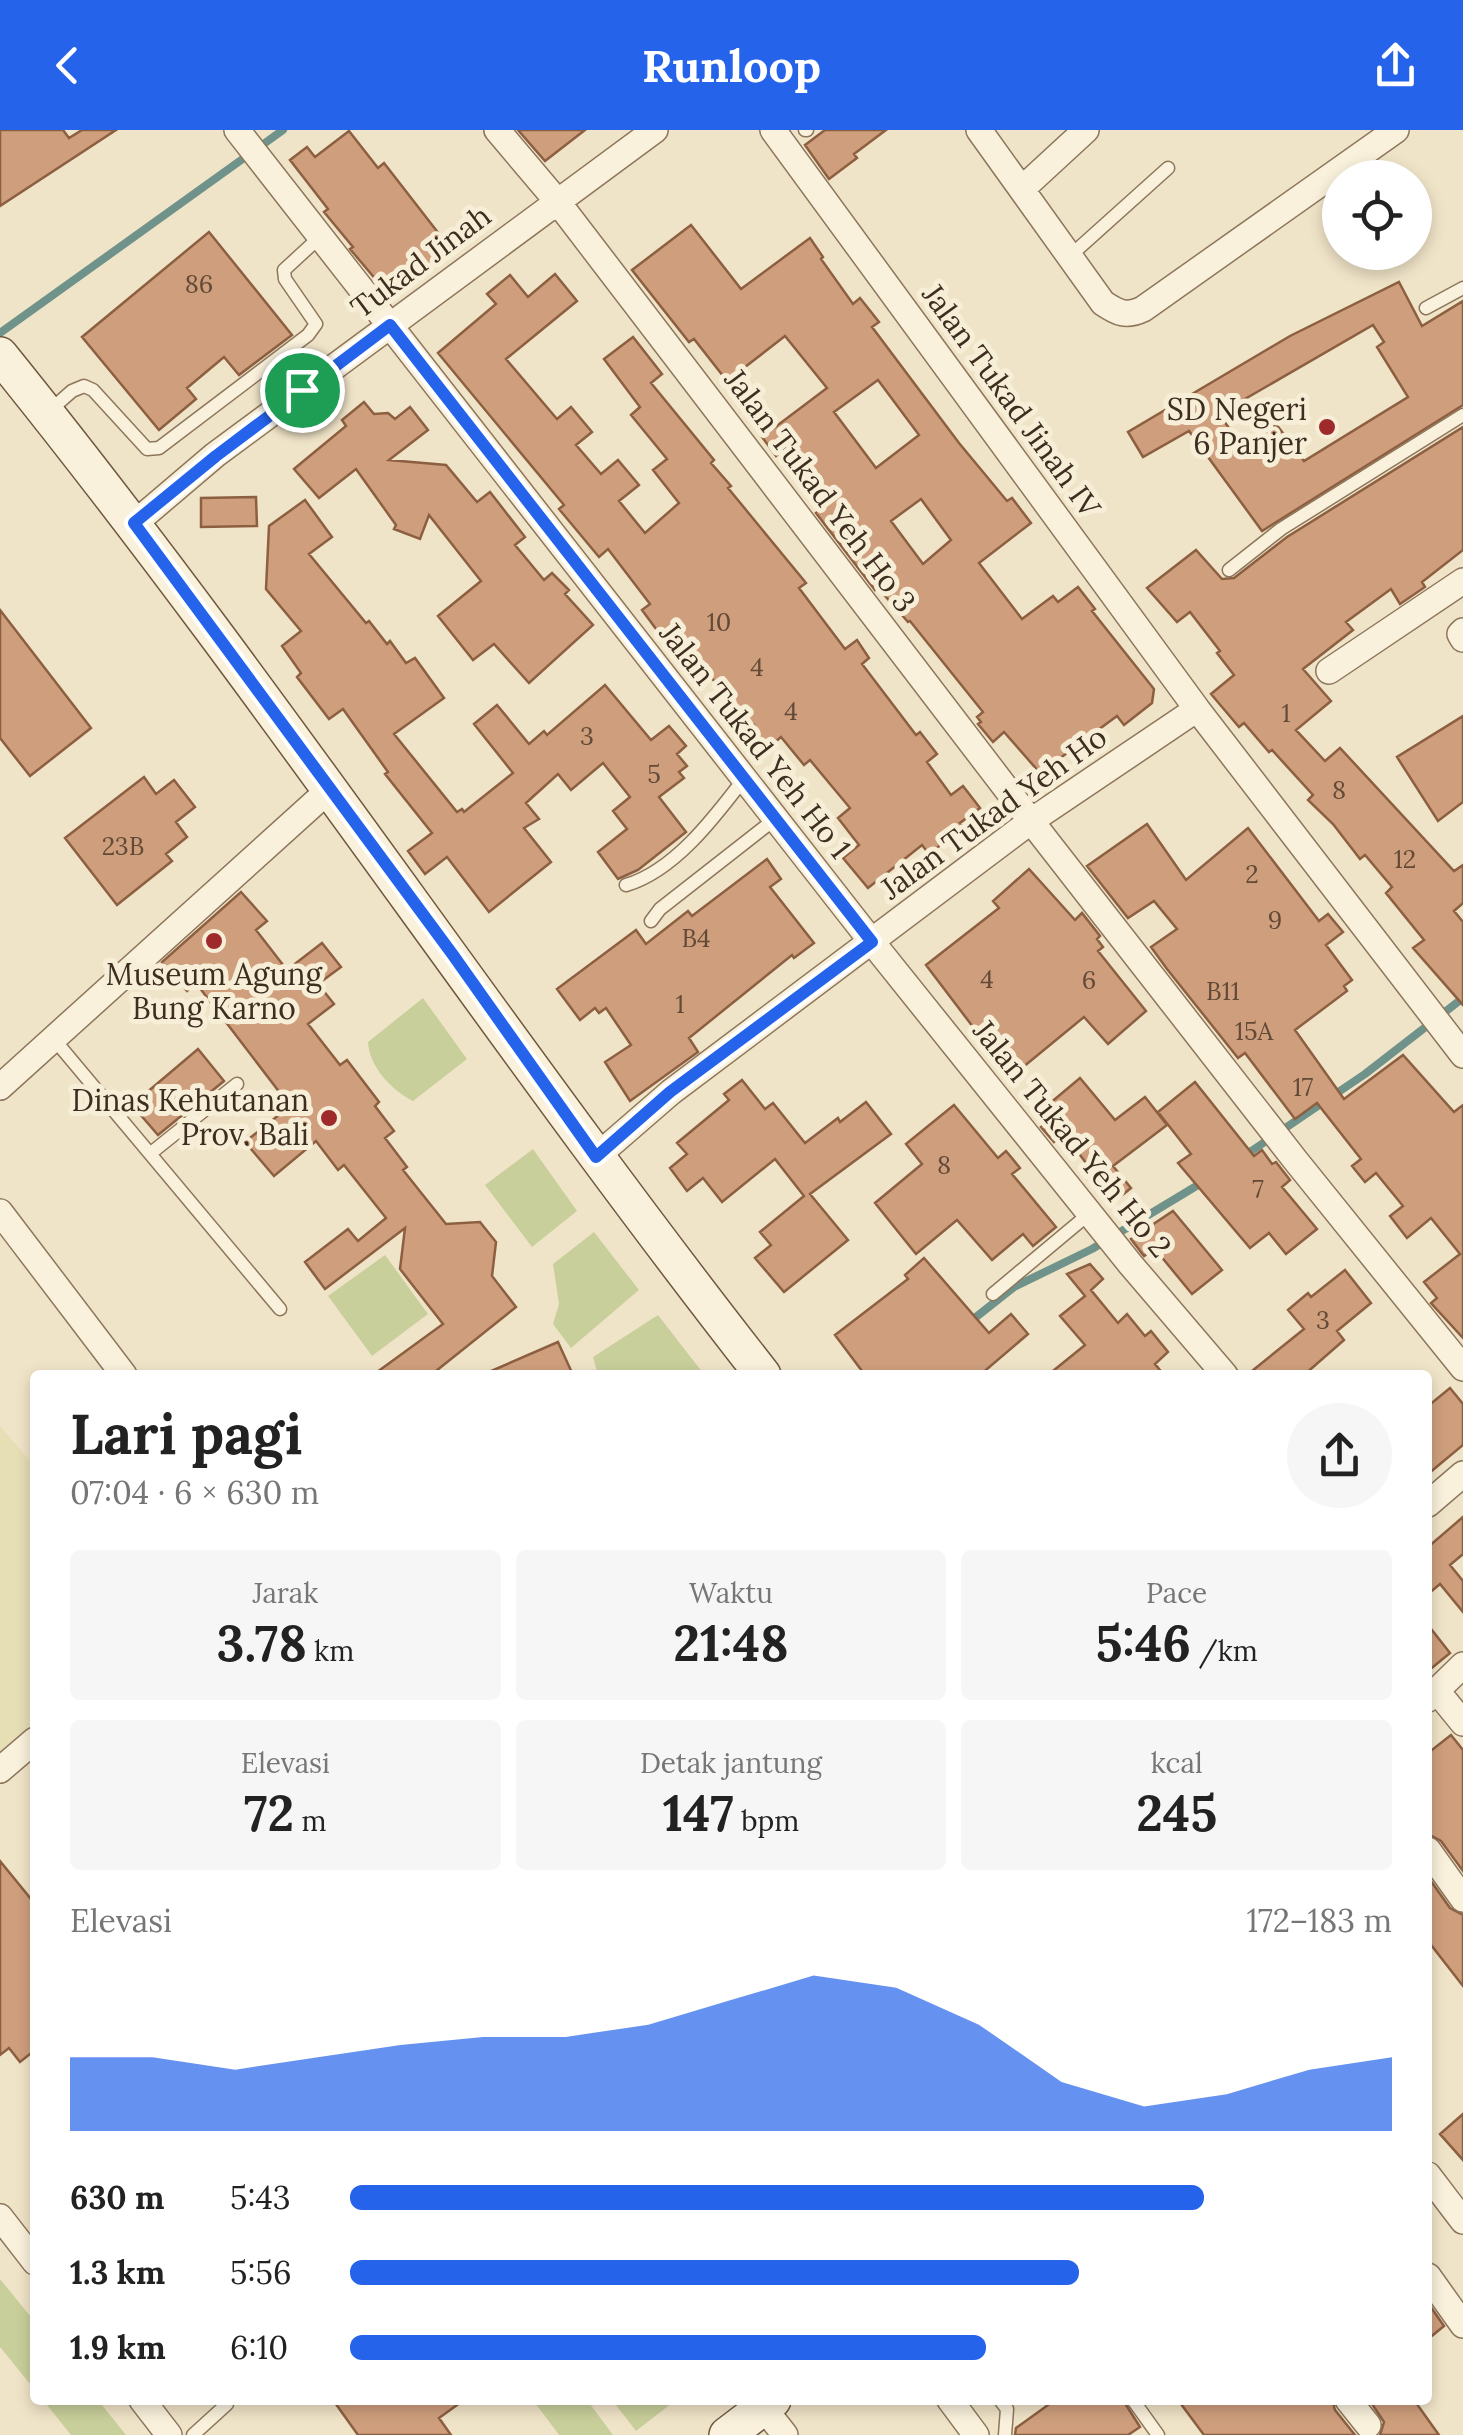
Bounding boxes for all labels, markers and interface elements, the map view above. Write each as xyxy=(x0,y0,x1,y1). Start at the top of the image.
text: Runloop xyxy=(642,37,821,94)
icon: back xyxy=(40,38,95,93)
icon: share xyxy=(1368,38,1423,93)
map controls xyxy=(1322,160,1432,270)
button: locate xyxy=(1322,160,1432,270)
street label: Tukad Jinah xyxy=(343,196,498,326)
house number: 86 xyxy=(185,268,213,300)
street label: Jalan Tukad Jinah IV xyxy=(914,276,1110,526)
pin xyxy=(260,348,345,433)
street label: Jalan Tukad Yeh Ho 3 xyxy=(716,361,925,619)
icon: arrive xyxy=(275,363,330,418)
place label: SD Negeri 6 Panjer xyxy=(1167,390,1307,463)
marker: SD Negeri 6 Panjer xyxy=(1316,416,1338,438)
house number: 10 xyxy=(707,606,731,638)
street label: Jalan Tukad Yeh Ho 1 xyxy=(651,614,860,866)
house number: 4 xyxy=(750,651,764,683)
house number: 4 xyxy=(784,695,798,727)
house number: 1 xyxy=(1281,697,1291,729)
street label: Jalan Tukad Yeh Ho xyxy=(872,717,1114,908)
house number: 3 xyxy=(580,720,594,752)
house number: 5 xyxy=(647,758,661,790)
house number: 8 xyxy=(1332,774,1346,806)
house number: 23B xyxy=(102,830,144,862)
house number: 12 xyxy=(1394,843,1416,875)
house number: 2 xyxy=(1245,858,1259,890)
house number: 9 xyxy=(1268,904,1282,936)
house number: B4 xyxy=(681,922,711,954)
marker: Museum Agung Bung Karno xyxy=(203,930,225,952)
place label: Museum Agung Bung Karno xyxy=(106,955,324,1028)
house number: 4 xyxy=(980,963,994,995)
house number: 6 xyxy=(1082,964,1096,996)
house number: B11 xyxy=(1206,975,1240,1007)
house number: 1 xyxy=(675,988,685,1020)
street label: Jalan Tukad Yeh Ho 2 xyxy=(965,1011,1180,1265)
house number: 15A xyxy=(1235,1015,1274,1047)
house number: 17 xyxy=(1293,1071,1314,1103)
place label: Dinas Kehutanan Prov. Bali xyxy=(72,1081,309,1153)
marker: Dinas Kehutanan Prov. Bali xyxy=(318,1107,340,1129)
house number: 8 xyxy=(937,1149,951,1181)
house number: 7 xyxy=(1252,1173,1264,1205)
house number: 3 xyxy=(1316,1304,1330,1336)
text: Lari pagi xyxy=(70,1399,302,1469)
button: share xyxy=(1287,1403,1392,1508)
text: 07:04 · 6 × 630 m xyxy=(70,1472,319,1513)
text: Jarak xyxy=(252,1575,318,1611)
text: Waktu xyxy=(689,1575,773,1611)
text: Pace xyxy=(1146,1575,1207,1611)
text: 3.78 xyxy=(216,1611,307,1675)
text: 21:48 xyxy=(673,1611,789,1675)
text: 5:46 xyxy=(1095,1611,1191,1675)
text: km xyxy=(307,1633,354,1669)
text: /km xyxy=(1191,1633,1258,1669)
text: Elevasi xyxy=(241,1745,330,1781)
text: Detak jantung xyxy=(640,1745,822,1781)
text: kcal xyxy=(1151,1745,1203,1781)
text: 72 xyxy=(244,1781,294,1845)
text: 147 xyxy=(663,1781,734,1845)
text: 245 xyxy=(1136,1781,1217,1845)
text: m xyxy=(294,1803,327,1839)
text: bpm xyxy=(734,1803,799,1839)
text: Elevasi xyxy=(70,1900,172,1941)
text: 172–183 m xyxy=(1246,1900,1392,1941)
text: 630 m xyxy=(70,2177,165,2218)
text: 5:43 xyxy=(230,2177,291,2218)
text: 1.3 km xyxy=(70,2252,165,2293)
text: 5:56 xyxy=(230,2252,291,2293)
text: 1.9 km xyxy=(70,2327,166,2368)
text: 6:10 xyxy=(230,2327,288,2368)

